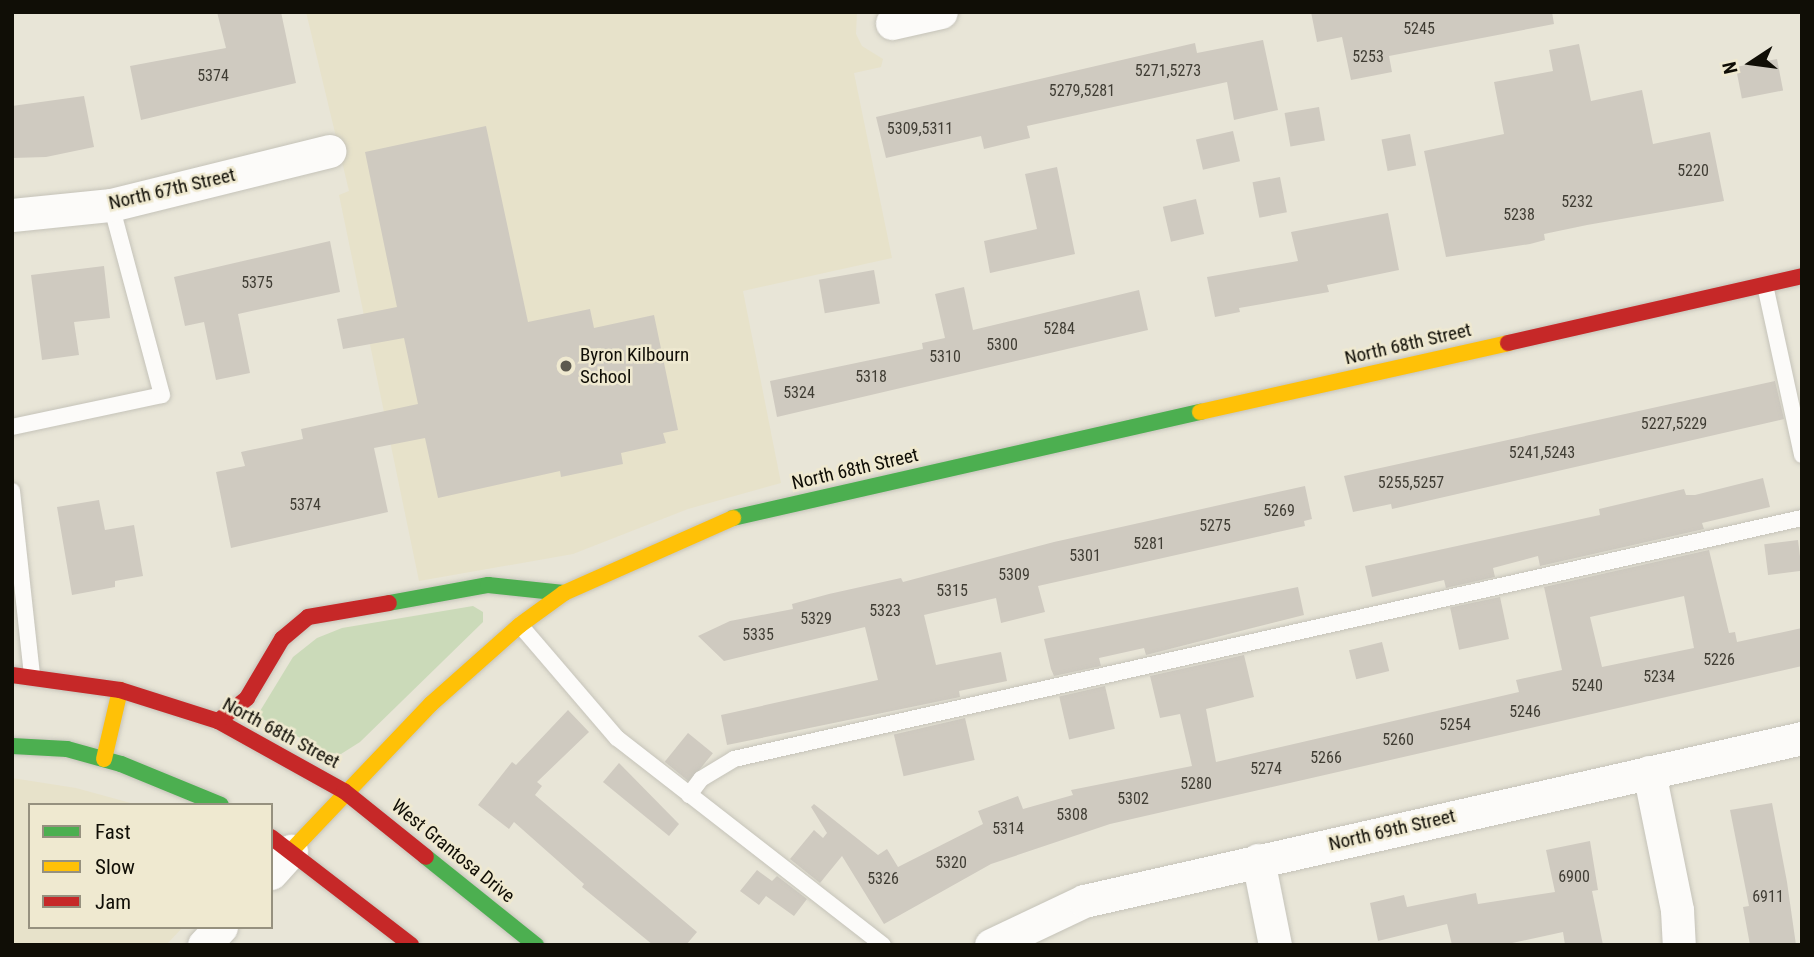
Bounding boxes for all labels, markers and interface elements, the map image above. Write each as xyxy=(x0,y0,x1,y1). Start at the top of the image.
house number: 5245 xyxy=(1403,19,1435,39)
north arrow xyxy=(1716,28,1786,98)
house number: 5253 xyxy=(1352,47,1384,67)
text: N xyxy=(1718,60,1743,76)
house number: 5271,5273 xyxy=(1135,61,1201,81)
house number: 5374 xyxy=(197,66,229,86)
house number: 5279,5281 xyxy=(1049,81,1115,101)
house number: 5309,5311 xyxy=(887,119,953,139)
house number: 5220 xyxy=(1677,161,1709,181)
street label: North 67th Street xyxy=(107,163,237,215)
house number: 5232 xyxy=(1561,192,1593,212)
house number: 5238 xyxy=(1503,205,1535,225)
house number: 5375 xyxy=(241,273,273,293)
street label: North 68th Street xyxy=(1343,318,1473,370)
house number: 5284 xyxy=(1043,319,1075,339)
house number: 5300 xyxy=(986,335,1018,355)
place label: Byron Kilbourn School xyxy=(580,344,689,388)
house number: 5310 xyxy=(929,347,961,367)
marker: Byron Kilbourn School xyxy=(558,358,574,374)
house number: 5318 xyxy=(855,367,887,387)
house number: 5324 xyxy=(783,383,815,403)
house number: 5227,5229 xyxy=(1641,414,1707,434)
street label: North 68th Street xyxy=(790,443,920,495)
house number: 5241,5243 xyxy=(1509,443,1575,463)
house number: 5255,5257 xyxy=(1378,473,1444,493)
house number: 5374 xyxy=(289,495,321,515)
house number: 5269 xyxy=(1263,501,1295,521)
house number: 5275 xyxy=(1199,516,1231,536)
house number: 5281 xyxy=(1133,534,1165,554)
house number: 5301 xyxy=(1069,546,1101,566)
house number: 5309 xyxy=(998,565,1030,585)
house number: 5315 xyxy=(936,581,968,601)
house number: 5323 xyxy=(869,601,901,621)
house number: 5329 xyxy=(800,609,832,629)
house number: 5335 xyxy=(742,625,774,645)
house number: 5226 xyxy=(1703,650,1735,670)
house number: 5234 xyxy=(1643,667,1675,687)
house number: 5240 xyxy=(1571,676,1603,696)
street label: North 68th Street xyxy=(219,693,343,773)
house number: 5246 xyxy=(1509,702,1541,722)
house number: 5254 xyxy=(1439,715,1471,735)
house number: 5260 xyxy=(1382,730,1414,750)
house number: 5266 xyxy=(1310,748,1342,768)
house number: 5274 xyxy=(1250,759,1282,779)
house number: 5280 xyxy=(1180,774,1212,794)
house number: 5302 xyxy=(1117,789,1149,809)
street label: West Grantosa Drive xyxy=(387,794,519,908)
legend xyxy=(28,803,273,929)
street label: North 69th Street xyxy=(1327,804,1457,856)
house number: 5308 xyxy=(1056,805,1088,825)
house number: 5314 xyxy=(992,819,1024,839)
text: Fast xyxy=(95,820,131,844)
house number: 5320 xyxy=(935,853,967,873)
text: Slow xyxy=(95,855,135,879)
house number: 6900 xyxy=(1558,867,1590,887)
house number: 5326 xyxy=(867,869,899,889)
house number: 6911 xyxy=(1752,887,1784,907)
text: Jam xyxy=(95,890,131,914)

